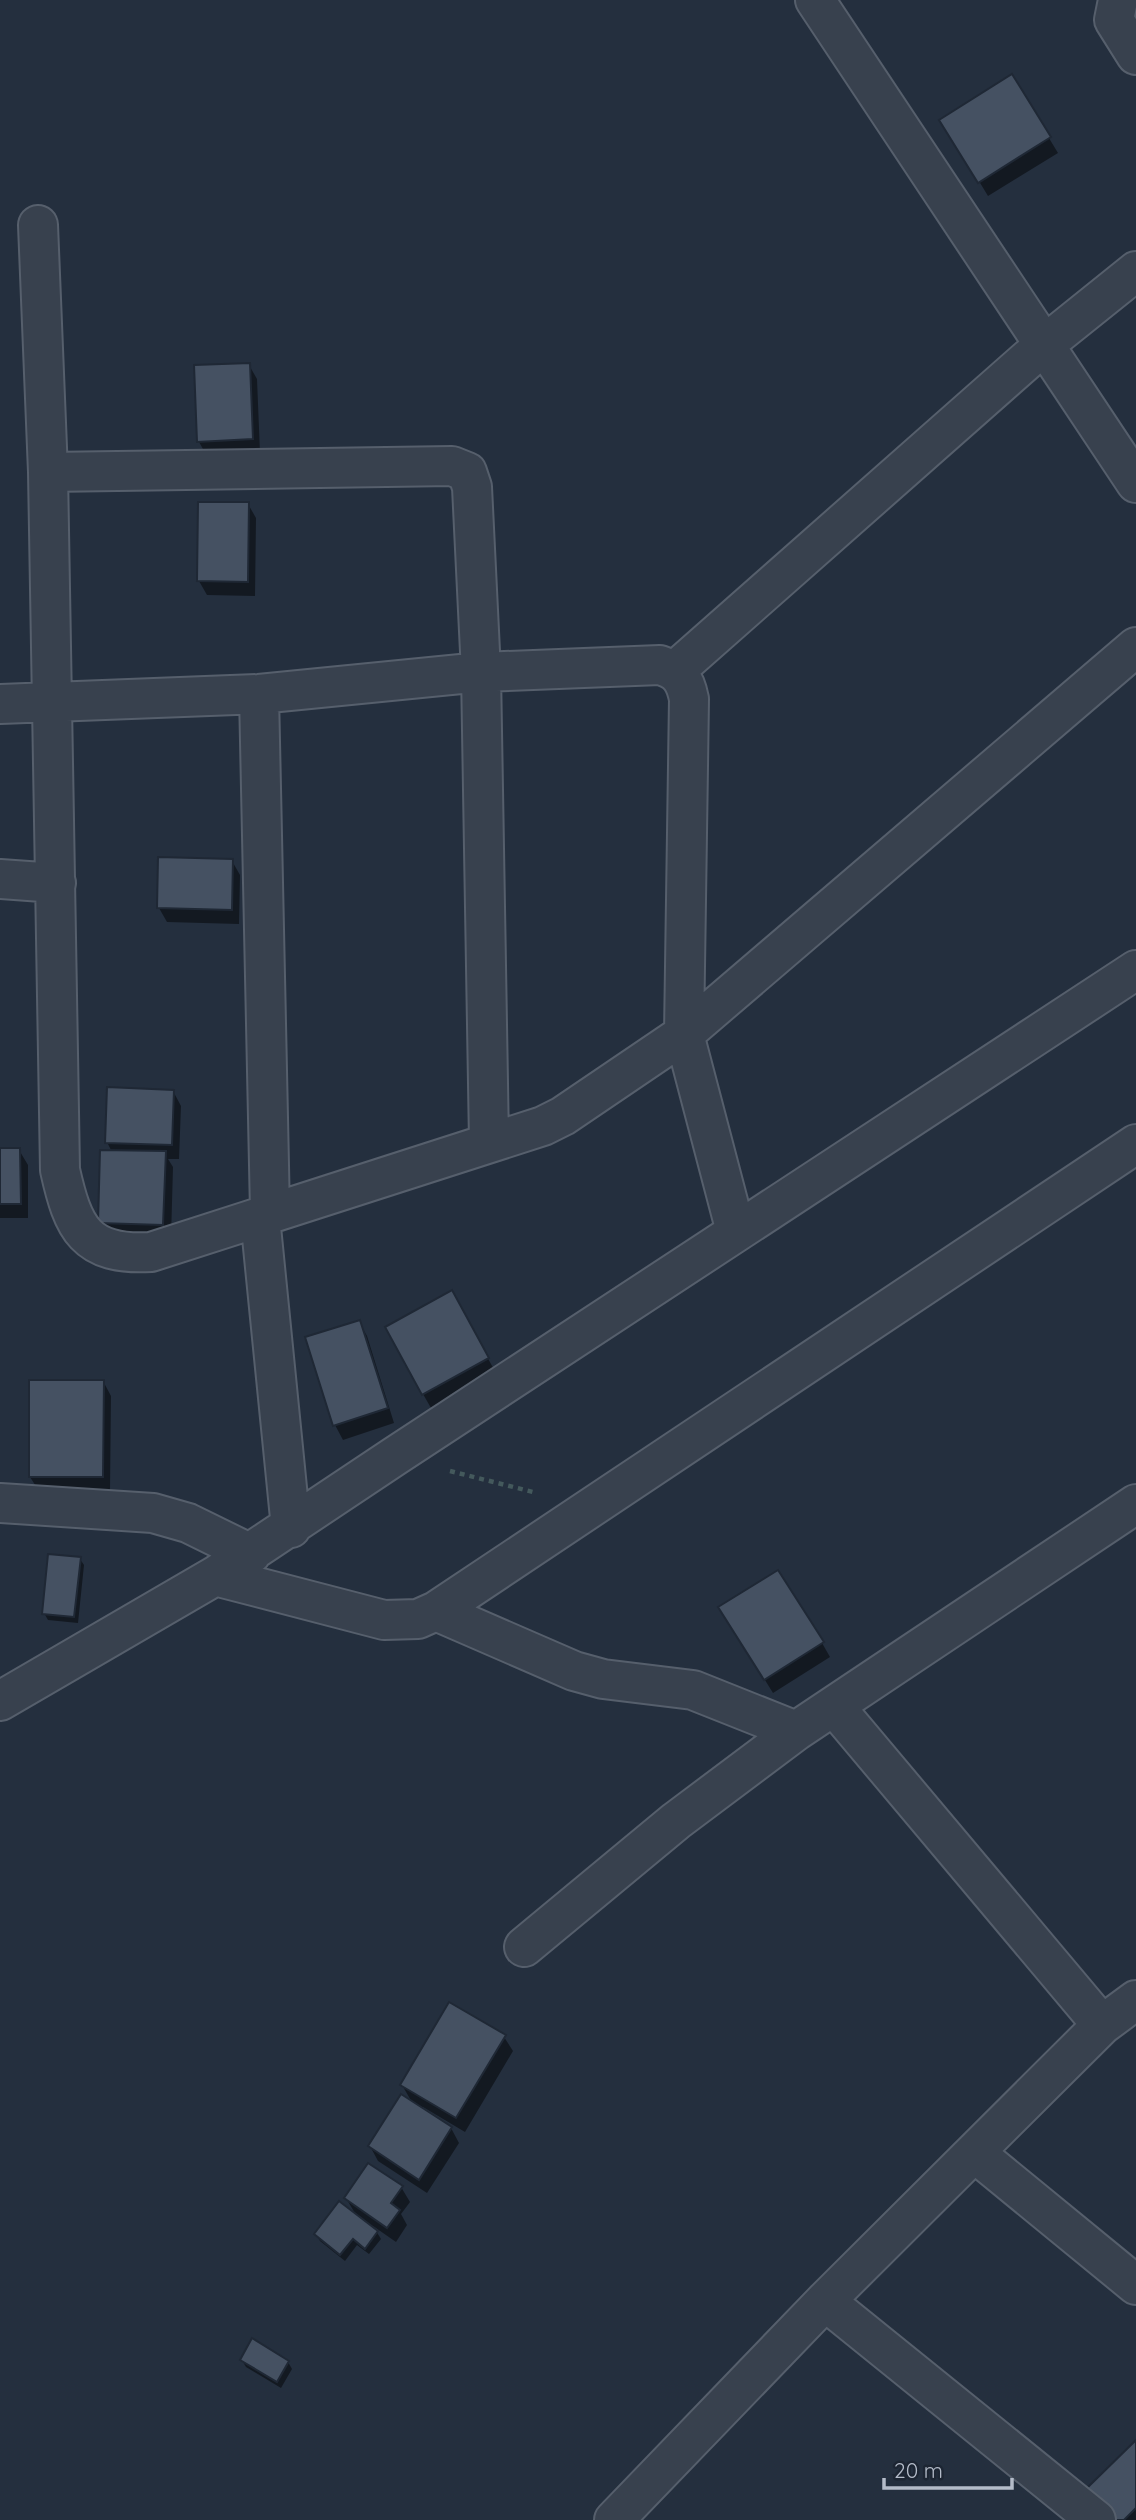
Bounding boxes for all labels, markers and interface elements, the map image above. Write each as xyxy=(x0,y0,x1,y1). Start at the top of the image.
scale bar xyxy=(884,2446,1012,2490)
text: 20 m xyxy=(894,2457,943,2483)

